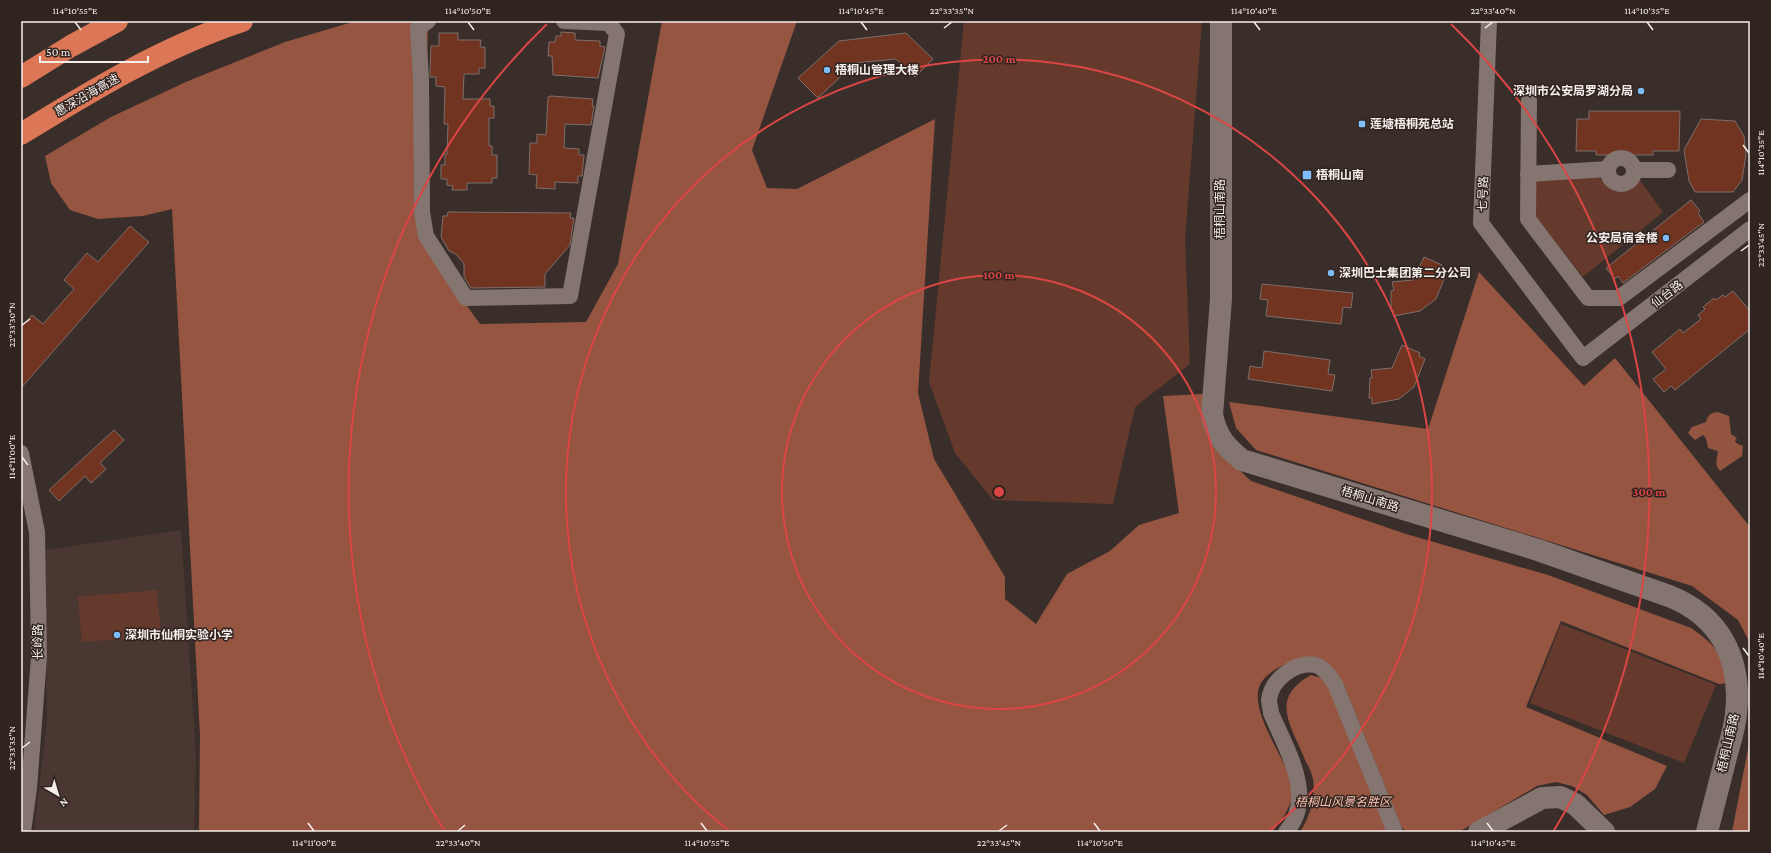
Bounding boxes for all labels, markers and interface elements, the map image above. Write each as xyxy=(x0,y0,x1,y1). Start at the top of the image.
text: 114°10'55"E xyxy=(53,5,98,16)
text: 114°10'50"E xyxy=(445,5,491,16)
text: 114°10'45"E xyxy=(838,5,884,16)
text: 22°33'35"N xyxy=(930,5,975,16)
text: 114°10'40"E xyxy=(1231,5,1278,16)
text: 22°33'40"N xyxy=(1470,5,1516,16)
text: 114°10'35"E xyxy=(1624,5,1670,16)
scale bar xyxy=(40,38,148,64)
text: 50 m xyxy=(46,45,71,59)
text: 200 m xyxy=(982,52,1016,66)
place label: 梧桐山管理大楼 xyxy=(835,63,919,77)
marker: 梧桐山管理大楼 xyxy=(822,65,832,75)
street label: 惠深沿海高速 xyxy=(52,71,122,119)
place label: 深圳市公安局罗湖分局 xyxy=(1513,84,1633,98)
marker: 深圳市公安局罗湖分局 xyxy=(1636,86,1646,96)
place label: 莲塘梧桐苑总站 xyxy=(1370,117,1454,131)
marker: 莲塘梧桐苑总站 xyxy=(1357,119,1367,129)
text: 114°10'35"E xyxy=(1755,130,1766,176)
place label: 梧桐山南 xyxy=(1316,168,1364,182)
marker: 梧桐山南 xyxy=(1301,169,1313,181)
street label: 七号路 xyxy=(1475,176,1491,212)
street label: 梧桐山南路 xyxy=(1213,179,1227,239)
text: 22°33'45"N xyxy=(1755,222,1766,267)
place label: 公安局宿舍楼 xyxy=(1586,231,1658,245)
marker: 公安局宿舍楼 xyxy=(1661,233,1671,243)
place label: 深圳巴士集团第二分公司 xyxy=(1339,266,1471,280)
text: 100 m xyxy=(983,268,1016,282)
marker: 深圳巴士集团第二分公司 xyxy=(1326,268,1336,278)
street label: 仙台路 xyxy=(1649,277,1685,311)
text: 22°33'30"N xyxy=(6,302,17,348)
text: 114°11'00"E xyxy=(6,434,17,479)
street label: 梧桐山南路 xyxy=(1339,484,1401,514)
centre of rings xyxy=(992,485,1006,499)
text: 300 m xyxy=(1633,485,1666,499)
street label: 长岭路 xyxy=(31,624,45,660)
place label: 深圳市仙桐实验小学 xyxy=(125,628,233,642)
marker: 深圳市仙桐实验小学 xyxy=(112,630,122,640)
text: 114°10'40"E xyxy=(1755,632,1766,679)
street label: 梧桐山南路 xyxy=(1714,712,1742,774)
text: 22°33'35"N xyxy=(6,725,17,770)
north arrow xyxy=(38,775,78,815)
park label: 梧桐山风景名胜区 xyxy=(1295,795,1393,809)
text: N xyxy=(57,796,71,810)
text: 114°11'00"E xyxy=(292,837,337,848)
text: 22°33'40"N xyxy=(435,837,481,848)
text: 114°10'55"E xyxy=(685,837,730,848)
text: 22°33'45"N xyxy=(977,837,1022,848)
text: 114°10'50"E xyxy=(1077,837,1123,848)
text: 114°10'45"E xyxy=(1470,837,1516,848)

